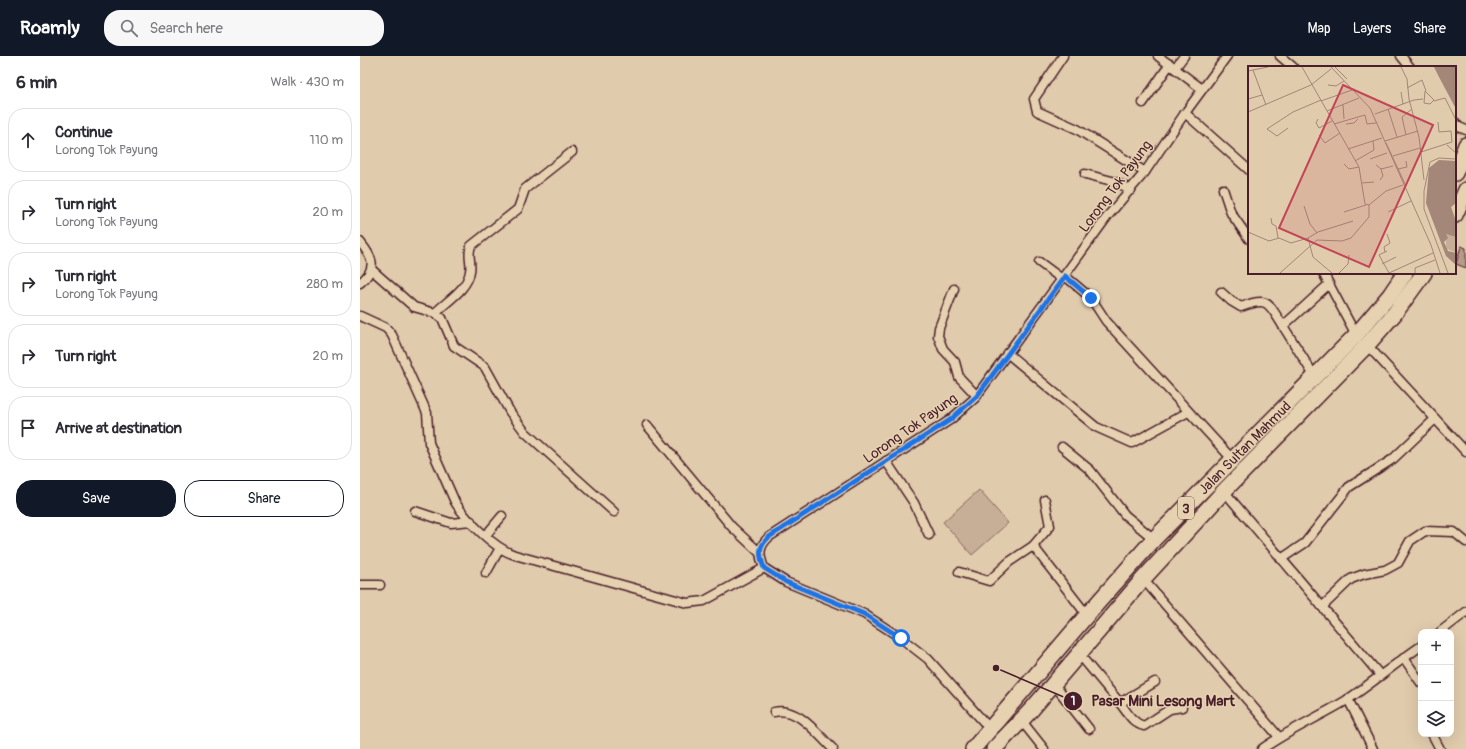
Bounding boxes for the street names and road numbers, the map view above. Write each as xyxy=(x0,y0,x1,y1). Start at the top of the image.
street label: Lorong Tok Payung xyxy=(1075,137,1156,236)
street label: Lorong Tok Payung xyxy=(860,390,961,467)
street label: Jalan Sultan Mahmud xyxy=(1195,398,1295,498)
road number: 3 xyxy=(1178,497,1194,519)

